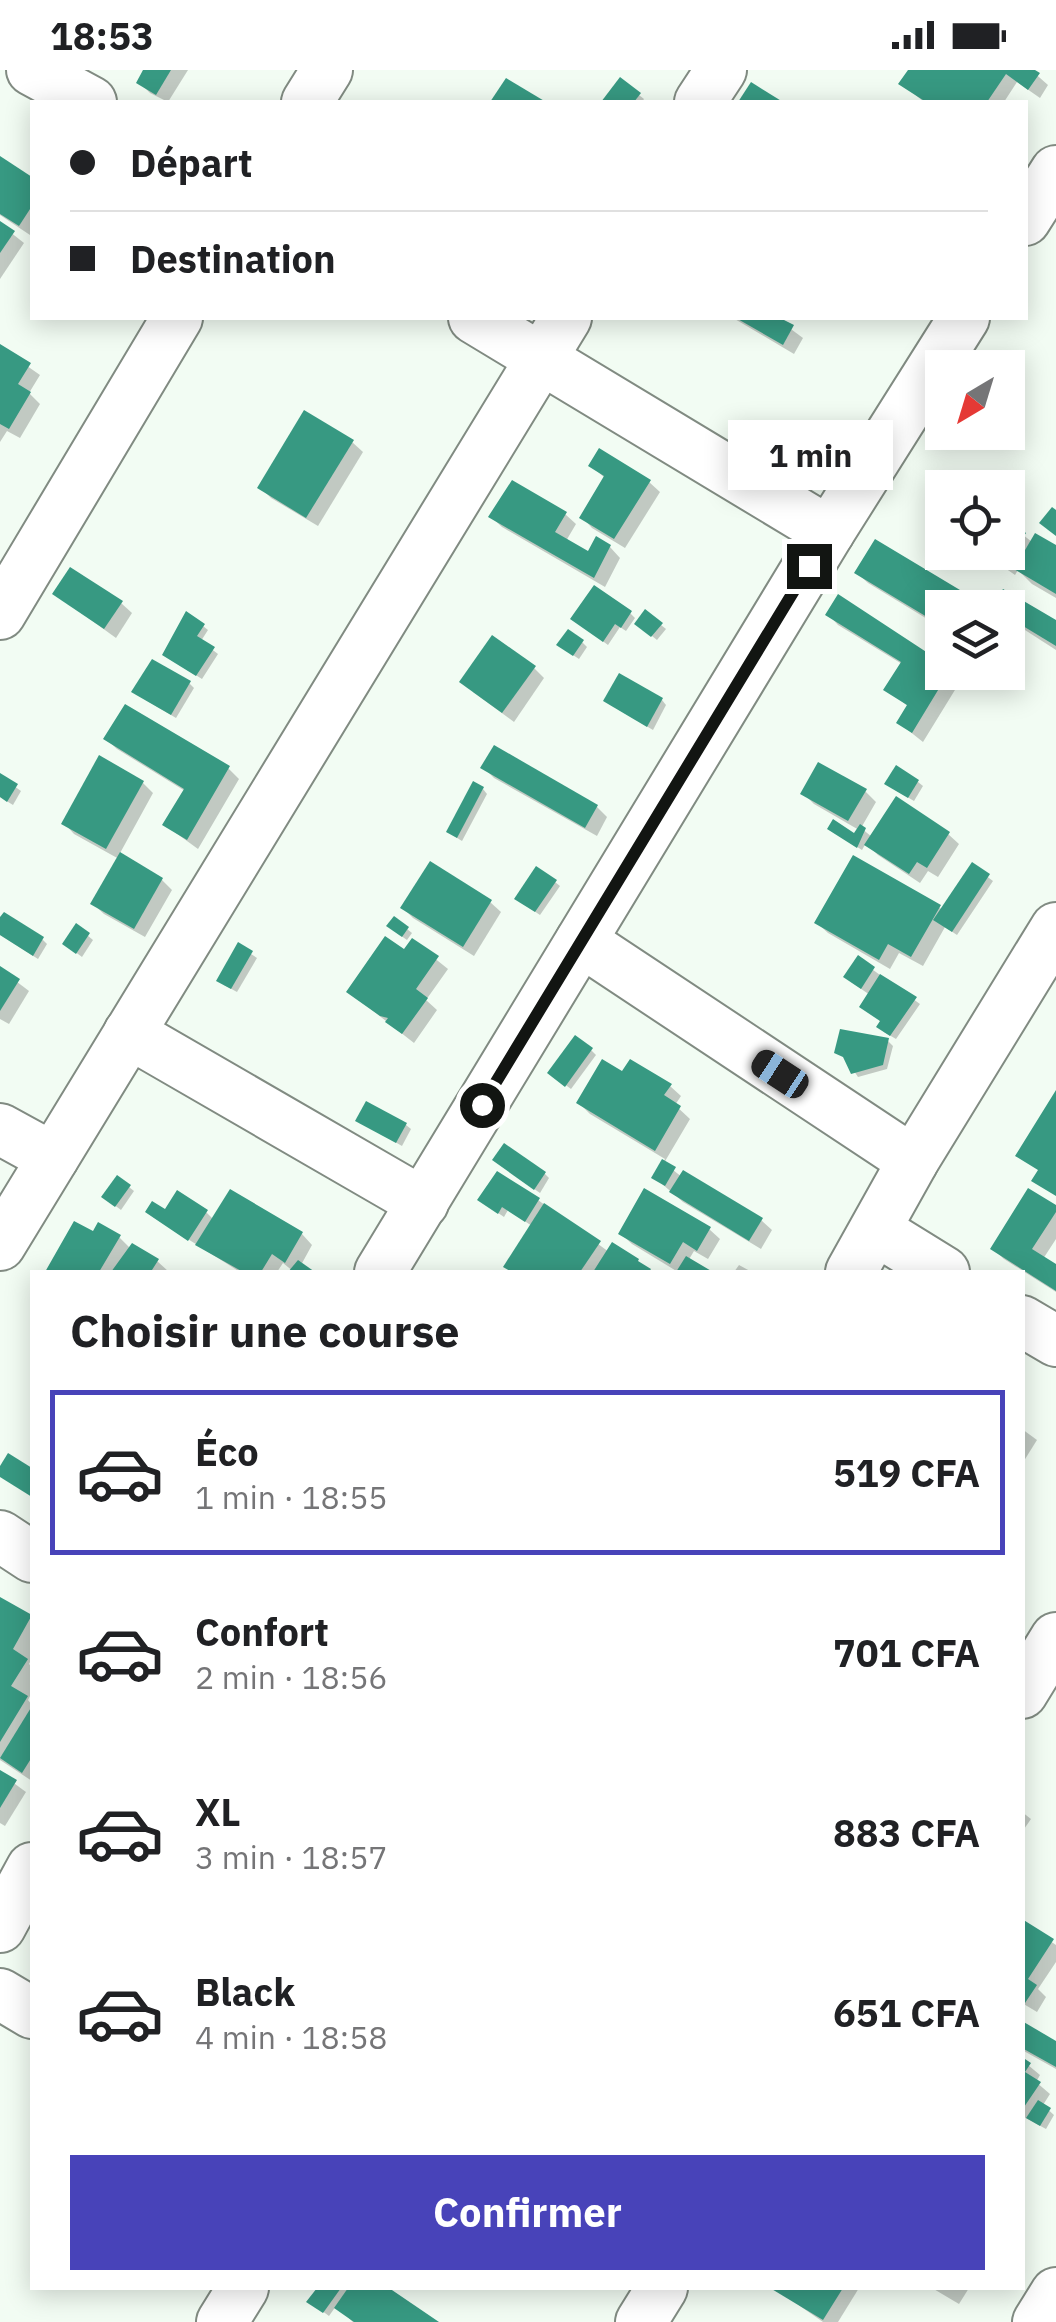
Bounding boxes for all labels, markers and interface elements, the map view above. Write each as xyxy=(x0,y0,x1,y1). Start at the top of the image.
text: 18:53 xyxy=(50,11,154,60)
text: Départ xyxy=(130,138,253,187)
text: Destination xyxy=(130,234,336,283)
north arrow xyxy=(925,350,1025,450)
map controls xyxy=(925,350,1025,690)
callout: 1 min xyxy=(726,421,892,491)
text: 1 min xyxy=(769,434,852,476)
button: locate xyxy=(925,470,1025,570)
route end xyxy=(787,544,832,589)
button: layers xyxy=(925,590,1025,690)
car xyxy=(747,1045,813,1103)
route start xyxy=(460,1083,505,1128)
text: Choisir une course xyxy=(70,1301,460,1359)
text: Éco xyxy=(195,1427,259,1476)
icon: car xyxy=(75,1428,165,1518)
text: 519 CFA xyxy=(833,1448,980,1497)
text: 1 min · 18:55 xyxy=(195,1476,388,1518)
text: Confort xyxy=(195,1607,329,1656)
icon: car xyxy=(75,1608,165,1698)
text: 701 CFA xyxy=(833,1628,980,1677)
text: 2 min · 18:56 xyxy=(195,1656,388,1698)
text: XL xyxy=(195,1787,241,1836)
icon: car xyxy=(75,1788,165,1878)
text: 883 CFA xyxy=(833,1808,980,1857)
text: 3 min · 18:57 xyxy=(195,1836,388,1878)
text: Black xyxy=(195,1967,295,2016)
icon: car xyxy=(75,1968,165,2058)
text: 651 CFA xyxy=(833,1988,980,2037)
text: 4 min · 18:58 xyxy=(195,2016,388,2058)
button: Confirmer xyxy=(70,2155,985,2270)

